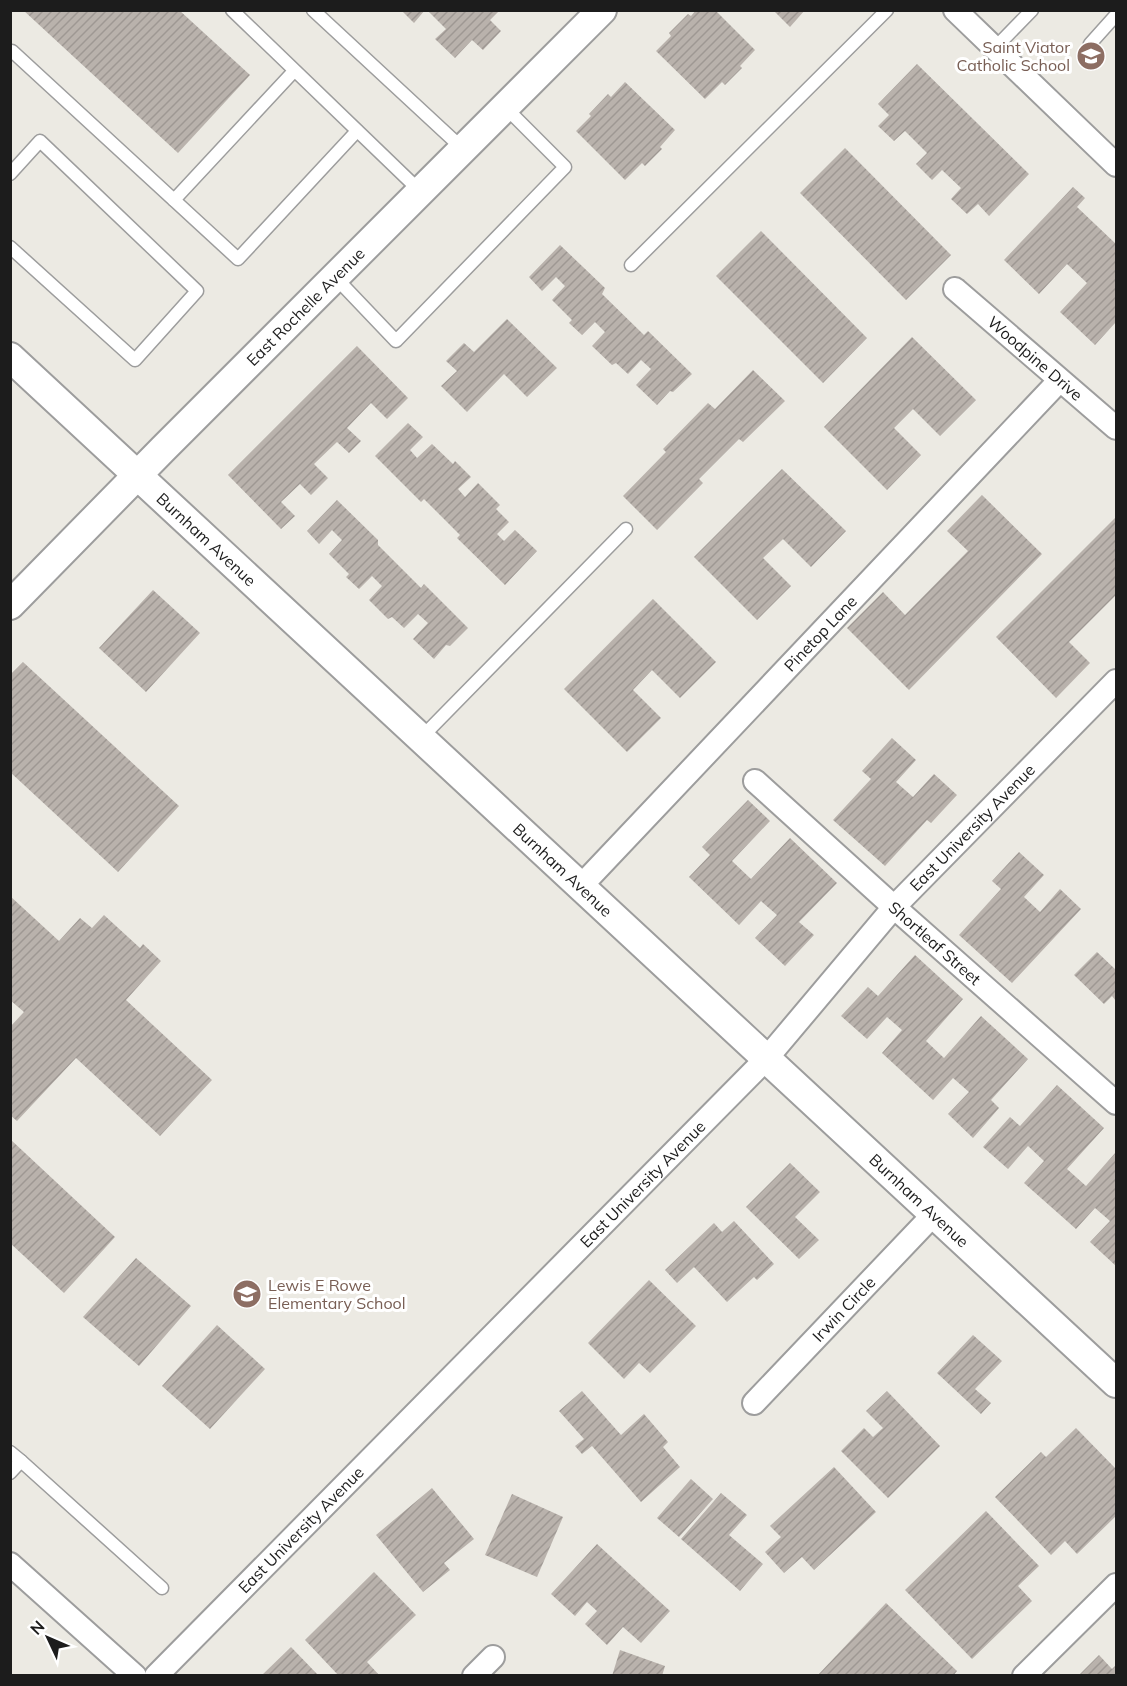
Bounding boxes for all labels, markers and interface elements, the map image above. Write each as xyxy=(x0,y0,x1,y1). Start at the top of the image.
place label: Saint Viator Catholic School xyxy=(957,37,1070,75)
school or university icon: Saint Viator Catholic School xyxy=(1075,40,1107,72)
street label: East Rochelle Avenue xyxy=(242,243,369,370)
street label: Woodpine Drive xyxy=(984,312,1087,405)
street label: Burnham Avenue xyxy=(153,488,260,590)
street label: Pinetop Lane xyxy=(780,591,861,675)
street label: East University Avenue xyxy=(905,760,1039,895)
street label: Burnham Avenue xyxy=(509,819,617,921)
street label: Shortleaf Street xyxy=(885,897,985,989)
street label: East University Avenue xyxy=(576,1116,709,1251)
street label: Burnham Avenue xyxy=(865,1149,973,1251)
street label: Irwin Circle xyxy=(808,1272,879,1346)
place label: Lewis E Rowe Elementary School xyxy=(268,1275,406,1313)
school or university icon: Lewis E Rowe Elementary School xyxy=(231,1278,263,1310)
street label: East University Avenue xyxy=(234,1462,368,1597)
north arrow xyxy=(18,1608,78,1668)
text: N xyxy=(26,1616,49,1639)

